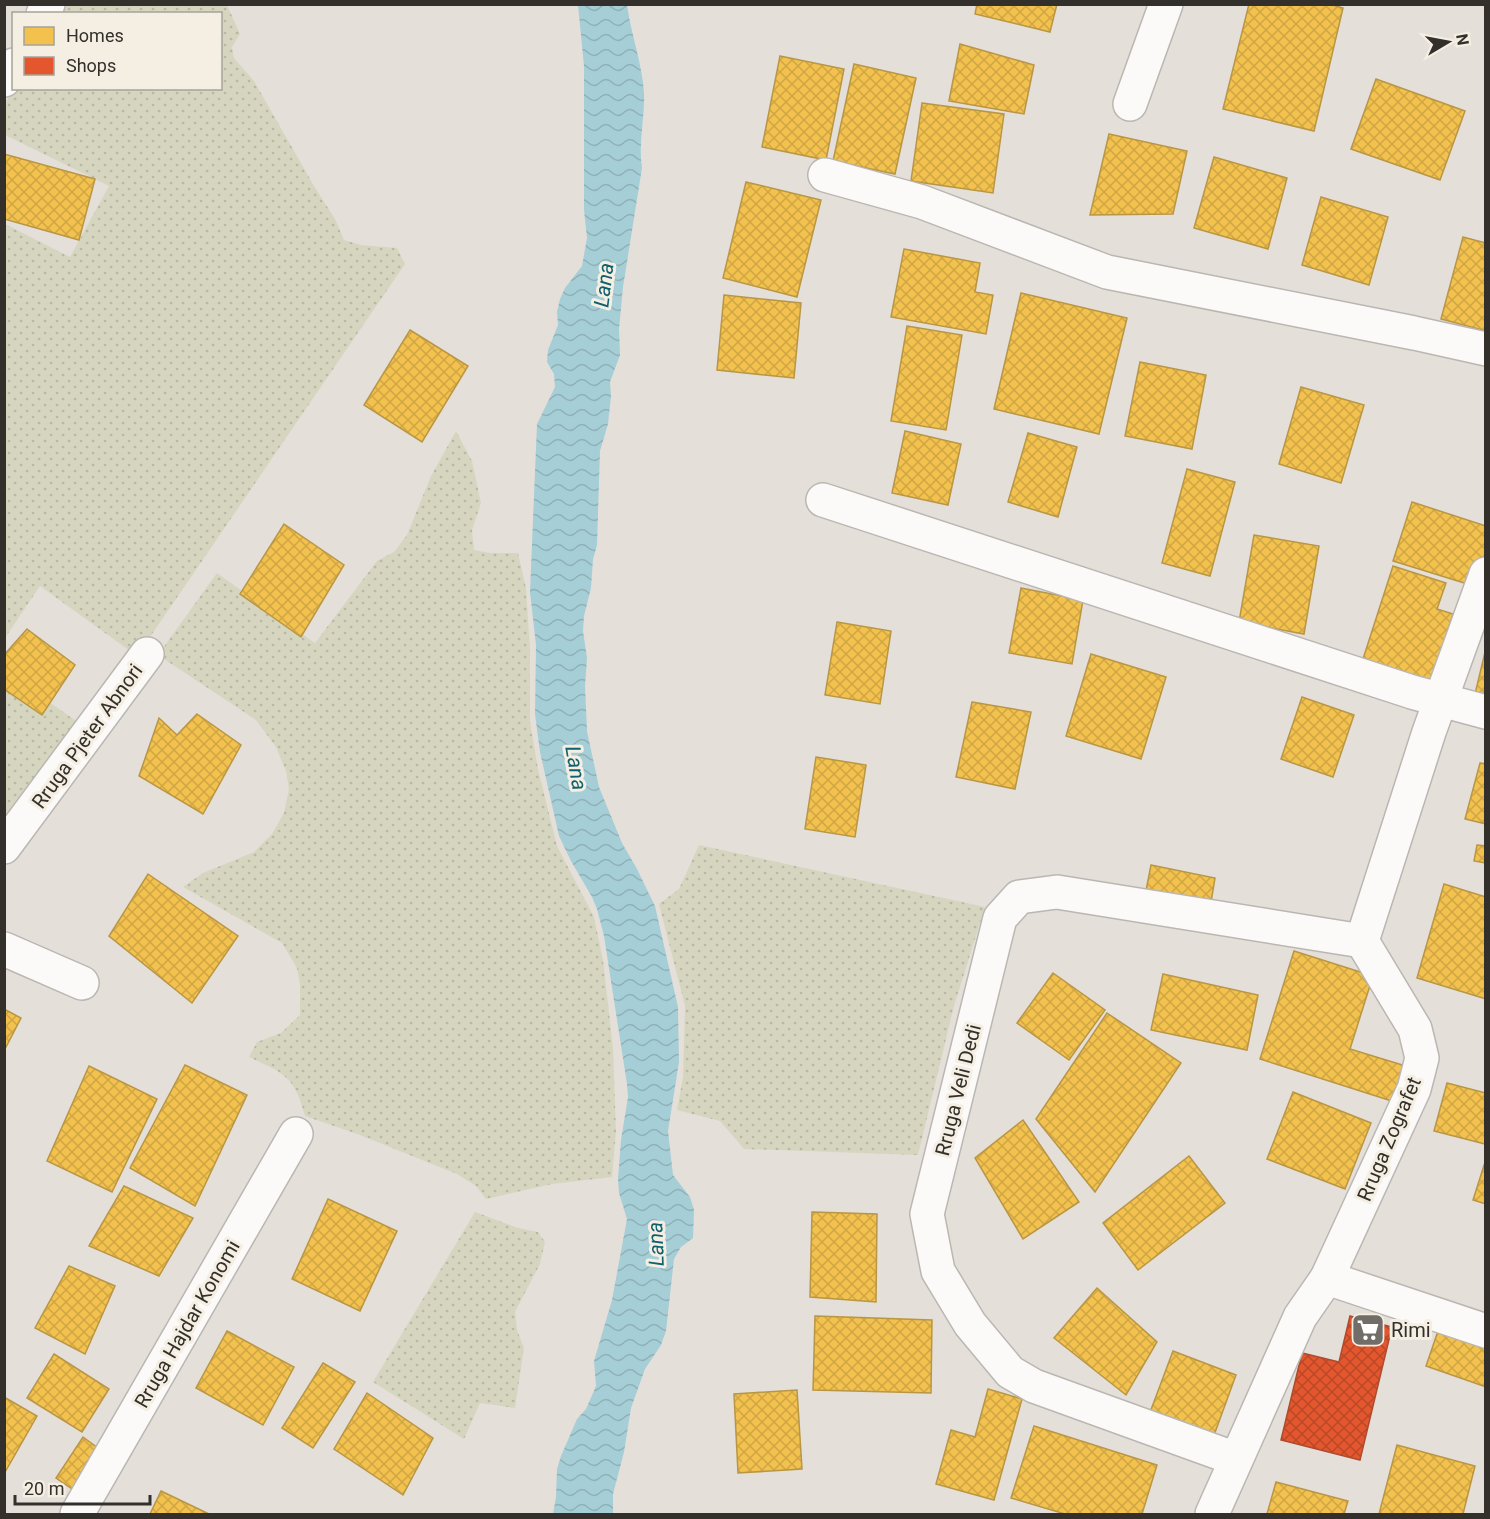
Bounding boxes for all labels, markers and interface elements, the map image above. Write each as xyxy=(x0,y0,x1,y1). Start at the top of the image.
legend xyxy=(12,12,222,90)
north arrow xyxy=(1418,12,1478,72)
text: Homes xyxy=(66,25,124,46)
text: N xyxy=(1452,32,1473,47)
text: Shops xyxy=(66,55,116,76)
water label: Lana xyxy=(589,262,619,308)
street label: Rruga Pjeter Abnori xyxy=(27,659,147,813)
water label: Lana xyxy=(560,744,592,792)
street label: Rruga Veli Dedi xyxy=(930,1022,986,1158)
street label: Rruga Zografet xyxy=(1352,1073,1426,1205)
water label: Lana xyxy=(643,1221,669,1267)
street label: Rruga Hajdar Konomi xyxy=(129,1236,245,1412)
supermarket icon: Rimi xyxy=(1350,1312,1386,1348)
place label: Rimi xyxy=(1391,1318,1431,1342)
scale bar xyxy=(15,1468,150,1506)
text: 20 m xyxy=(24,1478,64,1499)

